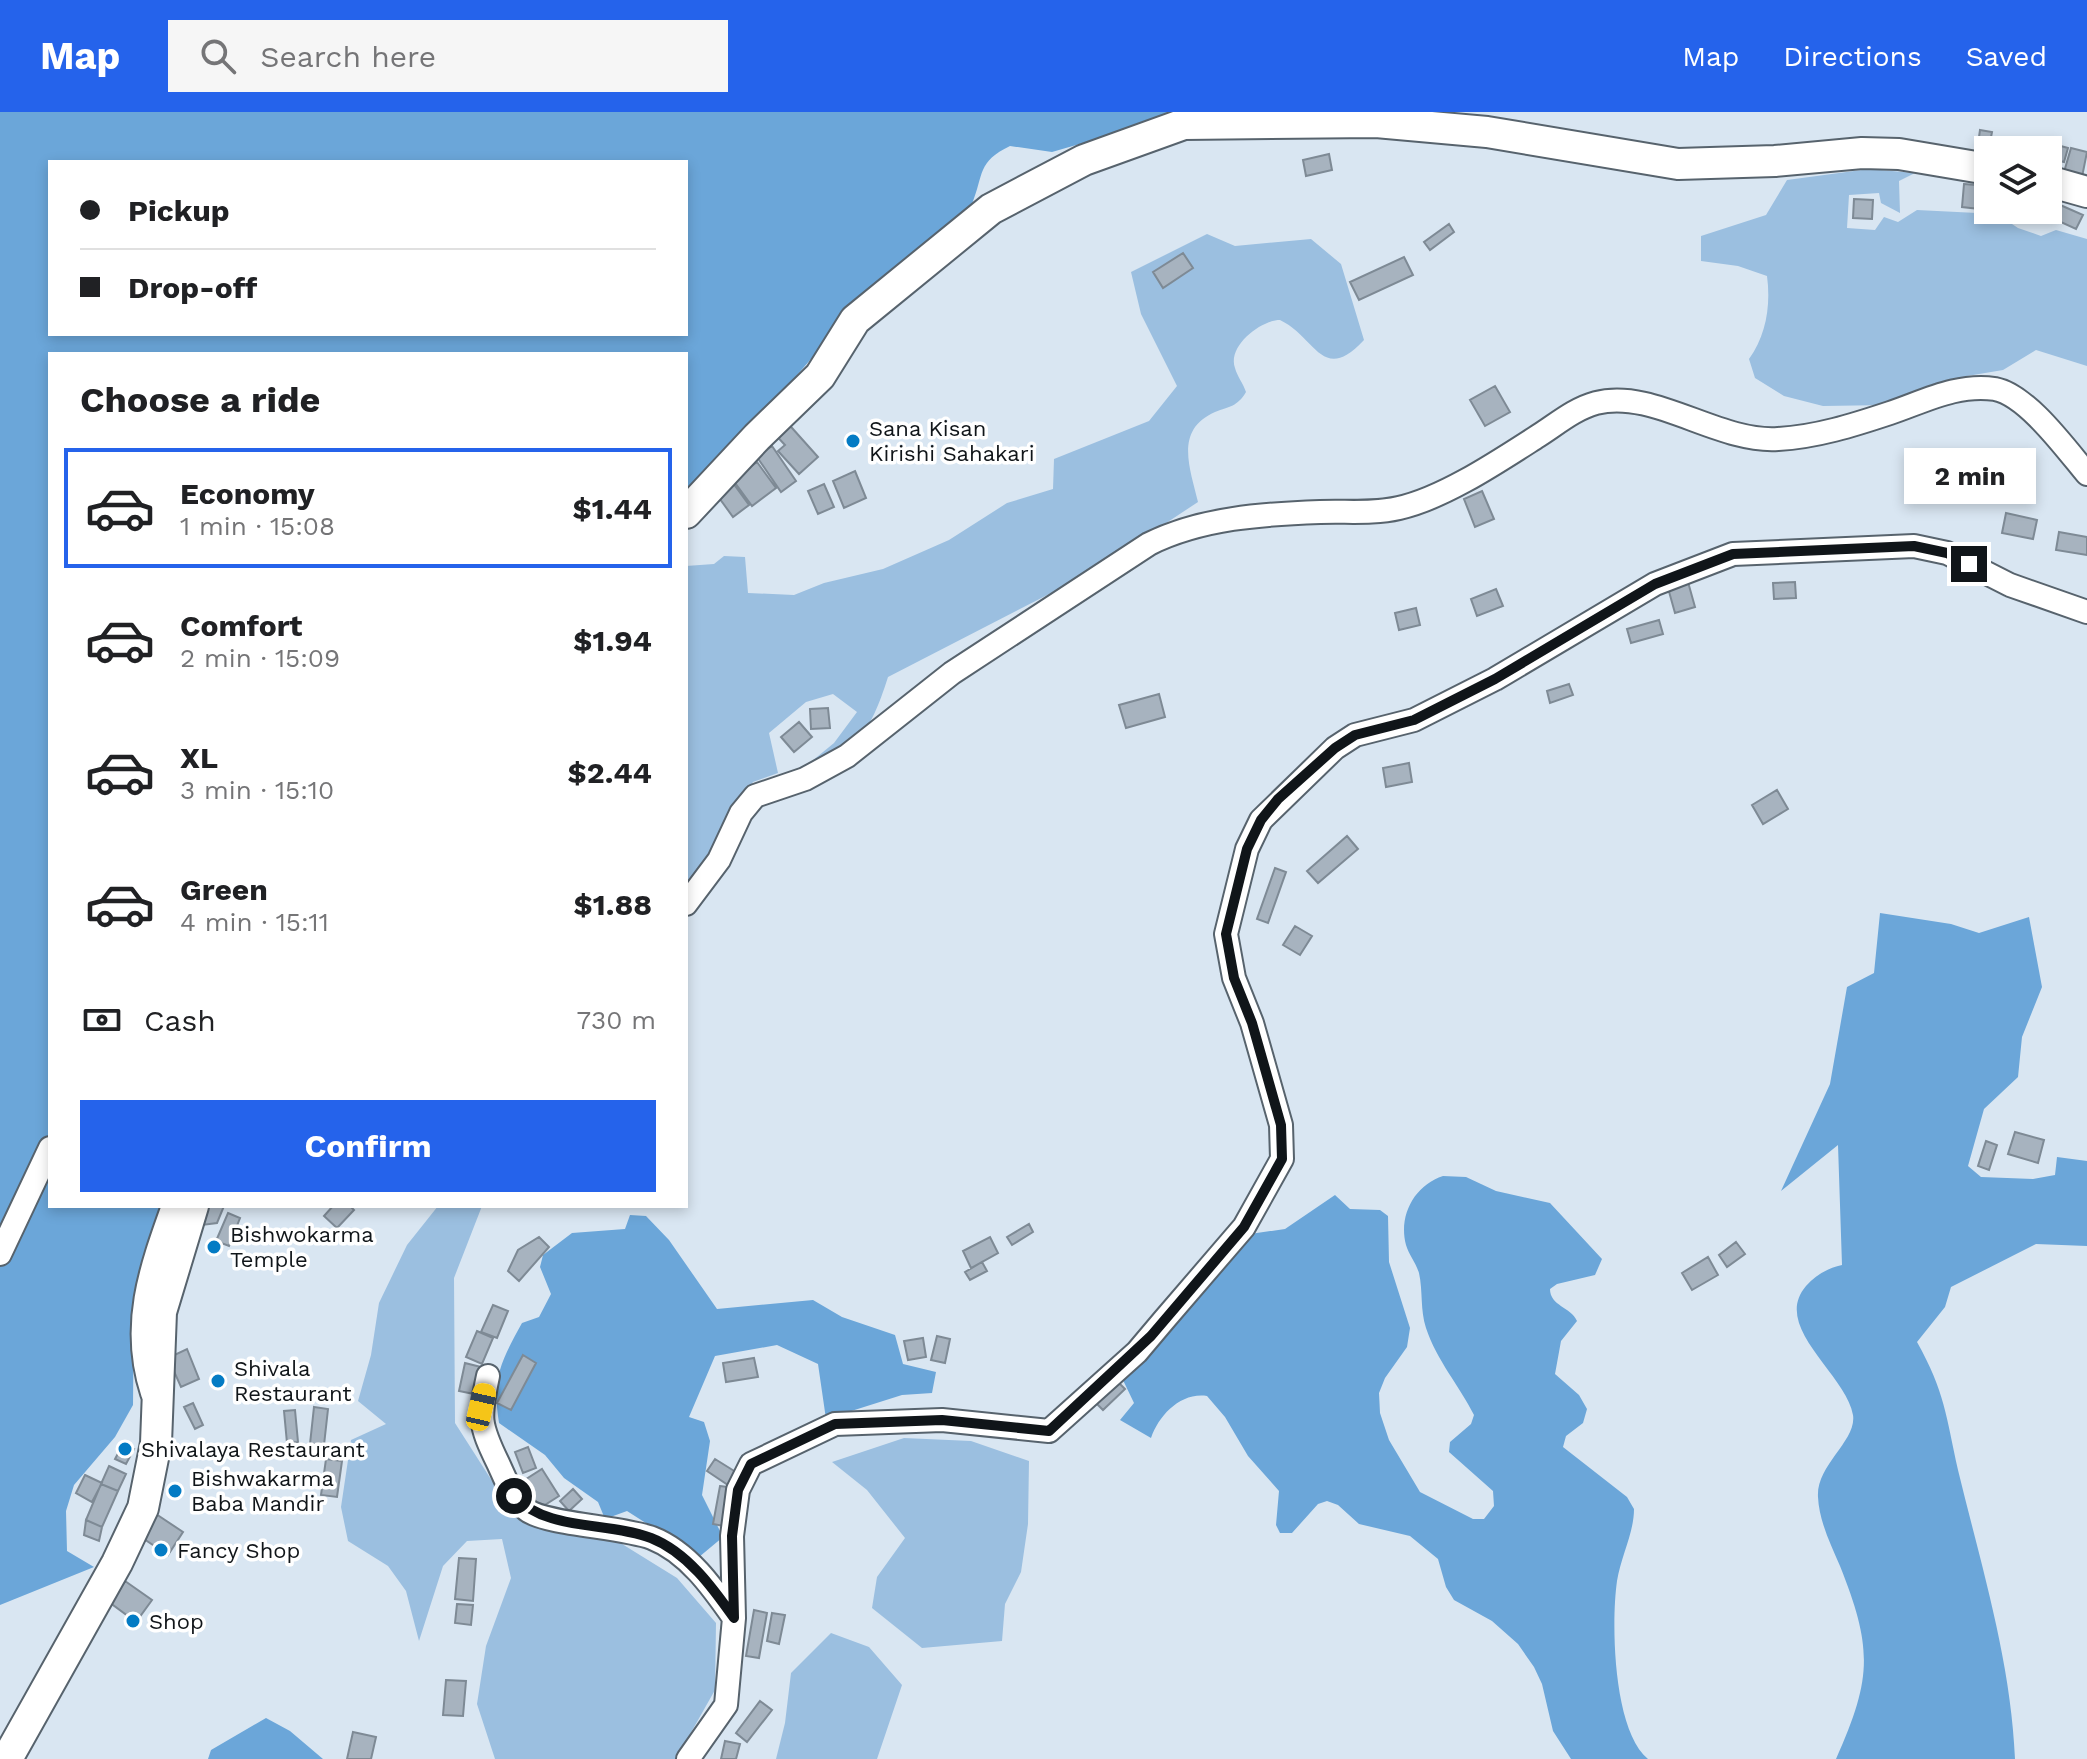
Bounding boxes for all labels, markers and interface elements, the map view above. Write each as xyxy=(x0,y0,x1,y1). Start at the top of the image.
search box xyxy=(168,20,728,92)
text: Map xyxy=(40,34,120,78)
icon: search xyxy=(196,34,240,78)
text: Search here xyxy=(260,39,436,74)
text: Map xyxy=(1682,40,1739,73)
text: Directions xyxy=(1783,40,1922,73)
text: Saved xyxy=(1966,40,2047,73)
map controls xyxy=(1974,136,2062,224)
button: layers xyxy=(1974,136,2062,224)
text: Pickup xyxy=(128,193,230,228)
text: Drop-off xyxy=(128,270,257,305)
text: Choose a ride xyxy=(80,379,320,421)
place label: Sana Kisan Kirishi Sahakari xyxy=(869,416,1035,466)
marker: Sana Kisan Kirishi Sahakari xyxy=(844,432,862,450)
callout: 2 min xyxy=(1903,448,2035,504)
text: 2 min xyxy=(1934,461,2006,491)
icon: car xyxy=(84,472,156,544)
text: Economy xyxy=(180,476,315,511)
text: $1.44 xyxy=(573,491,652,526)
text: 1 min · 15:08 xyxy=(180,511,335,541)
route end xyxy=(1951,546,1987,582)
icon: car xyxy=(84,604,156,676)
text: Comfort xyxy=(180,608,302,643)
text: $1.94 xyxy=(573,623,652,658)
text: 2 min · 15:09 xyxy=(180,643,340,673)
icon: car xyxy=(84,736,156,808)
text: XL xyxy=(180,740,218,775)
text: $2.44 xyxy=(568,755,652,790)
text: 3 min · 15:10 xyxy=(180,775,334,805)
icon: car xyxy=(84,868,156,940)
text: Green xyxy=(180,872,268,907)
text: $1.88 xyxy=(574,887,652,922)
text: 4 min · 15:11 xyxy=(180,907,329,937)
icon: cash xyxy=(80,998,124,1042)
text: Cash xyxy=(144,1003,216,1038)
text: 730 m xyxy=(576,1005,656,1035)
button: Confirm xyxy=(80,1100,656,1192)
place label: Bishwokarma Temple xyxy=(230,1222,374,1272)
marker: Bishwokarma Temple xyxy=(205,1238,223,1256)
place label: Shivala Restaurant xyxy=(234,1356,352,1406)
marker: Shivala Restaurant xyxy=(209,1372,227,1390)
car xyxy=(464,1381,498,1433)
place label: Shivalaya Restaurant xyxy=(141,1437,365,1462)
marker: Shivalaya Restaurant xyxy=(116,1440,134,1458)
place label: Bishwakarma Baba Mandir xyxy=(191,1466,334,1516)
route start xyxy=(496,1478,532,1514)
marker: Bishwakarma Baba Mandir xyxy=(166,1482,184,1500)
place label: Fancy Shop xyxy=(177,1538,300,1563)
marker: Fancy Shop xyxy=(152,1541,170,1559)
place label: Shop xyxy=(149,1609,204,1634)
marker: Shop xyxy=(124,1612,142,1630)

